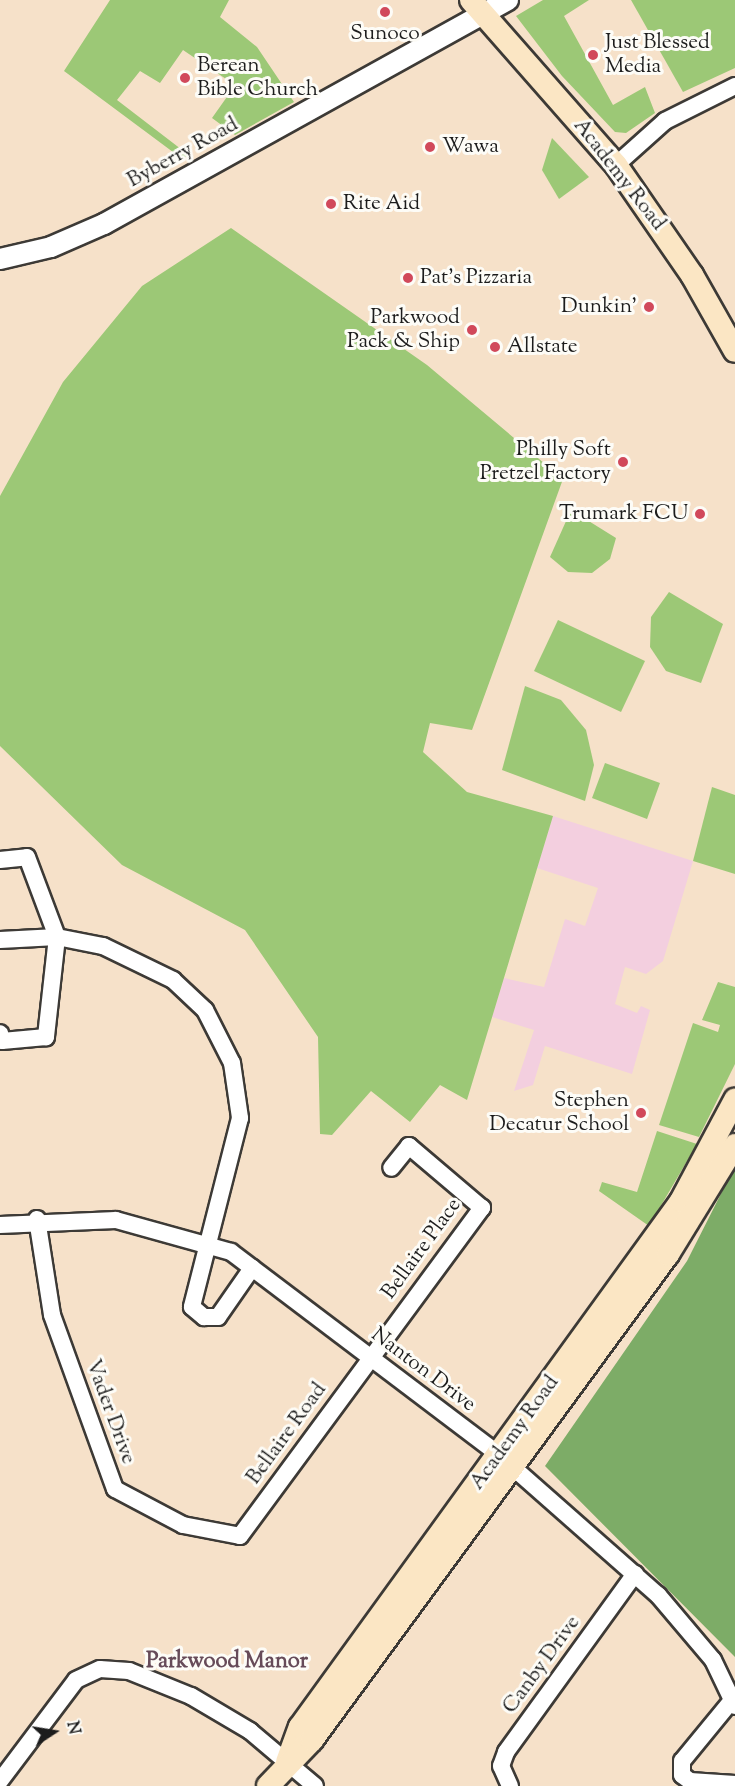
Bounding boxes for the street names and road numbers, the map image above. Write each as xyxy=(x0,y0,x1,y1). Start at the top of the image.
street label: Byberry Road xyxy=(123,112,243,194)
street label: Academy Road xyxy=(567,114,671,236)
street label: Bellaire Place xyxy=(377,1194,467,1304)
street label: Nanton Drive xyxy=(366,1322,480,1418)
street label: Vader Drive xyxy=(79,1356,141,1468)
street label: Academy Road xyxy=(465,1371,565,1495)
street label: Bellaire Road xyxy=(242,1378,332,1490)
street label: Canby Drive xyxy=(498,1611,586,1719)

